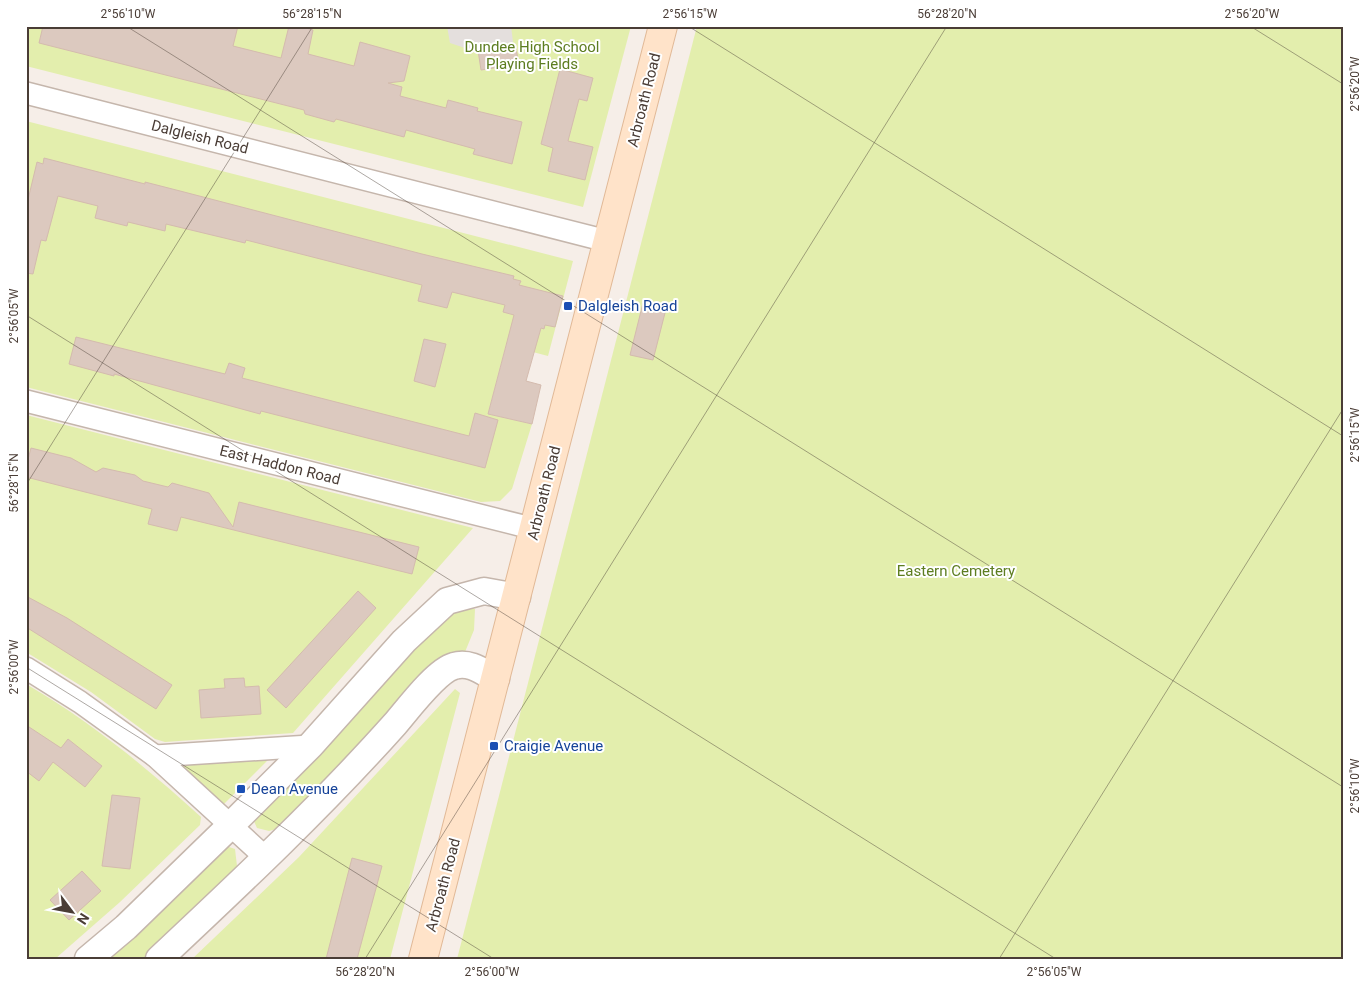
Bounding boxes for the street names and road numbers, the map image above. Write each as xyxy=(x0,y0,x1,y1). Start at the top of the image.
street label: Arbroath Road xyxy=(624,51,664,149)
street label: Dalgleish Road xyxy=(150,116,250,158)
street label: East Haddon Road xyxy=(218,441,342,489)
street label: Arbroath Road xyxy=(524,444,564,542)
street label: Arbroath Road xyxy=(422,836,464,934)

